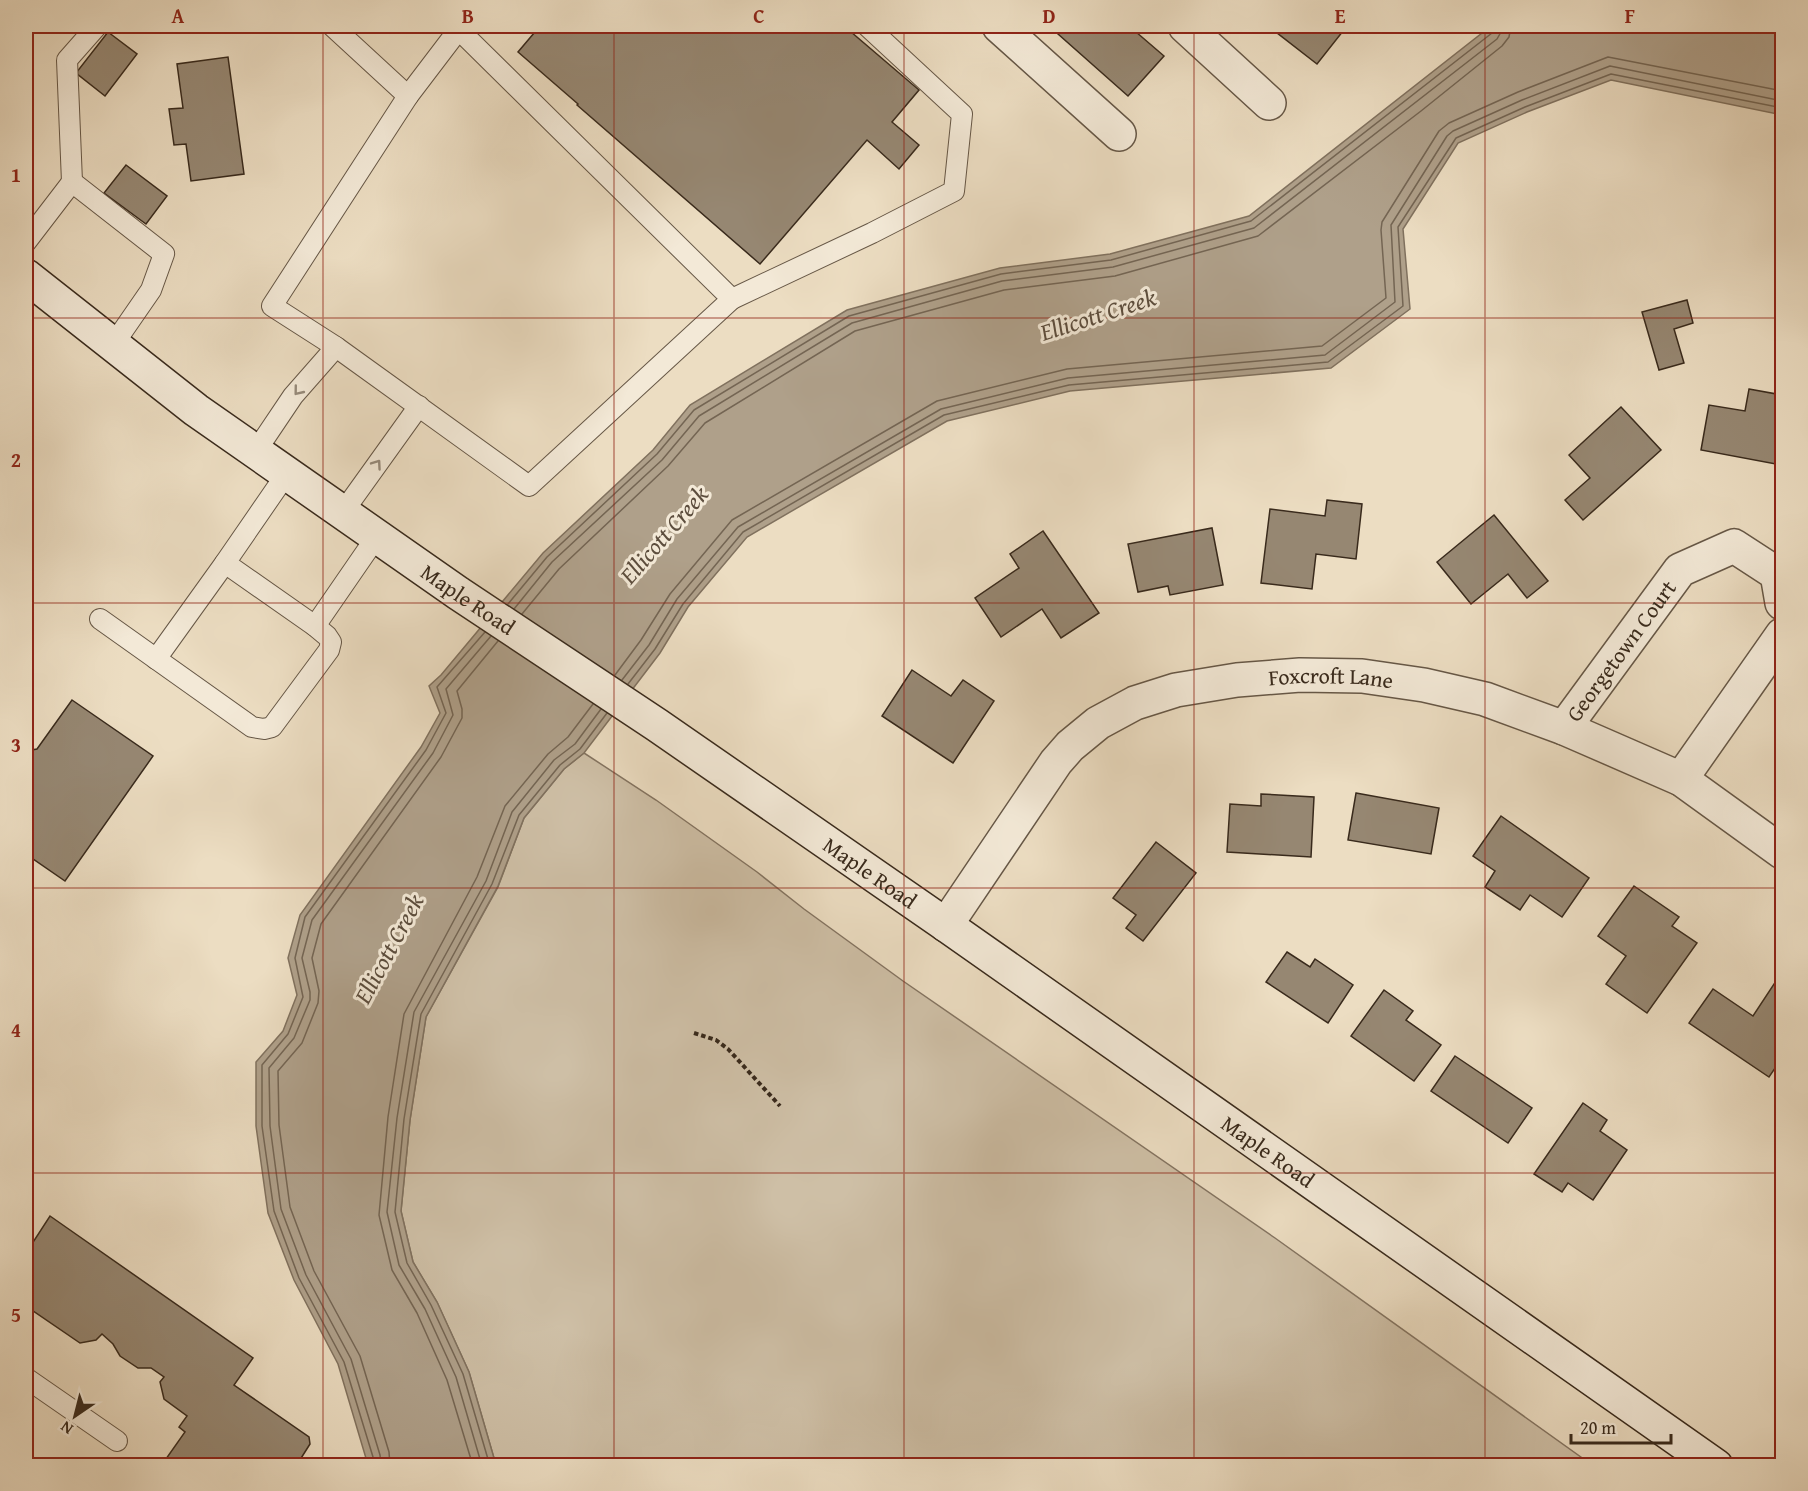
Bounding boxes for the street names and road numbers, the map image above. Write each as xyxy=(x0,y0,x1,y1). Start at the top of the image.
street label: Maple Road xyxy=(414,556,522,643)
street label: Georgetown Court xyxy=(1558,573,1684,728)
street label: Foxcroft Lane xyxy=(1267,659,1395,696)
street label: Maple Road xyxy=(817,829,924,916)
street label: Maple Road xyxy=(1215,1107,1322,1196)

